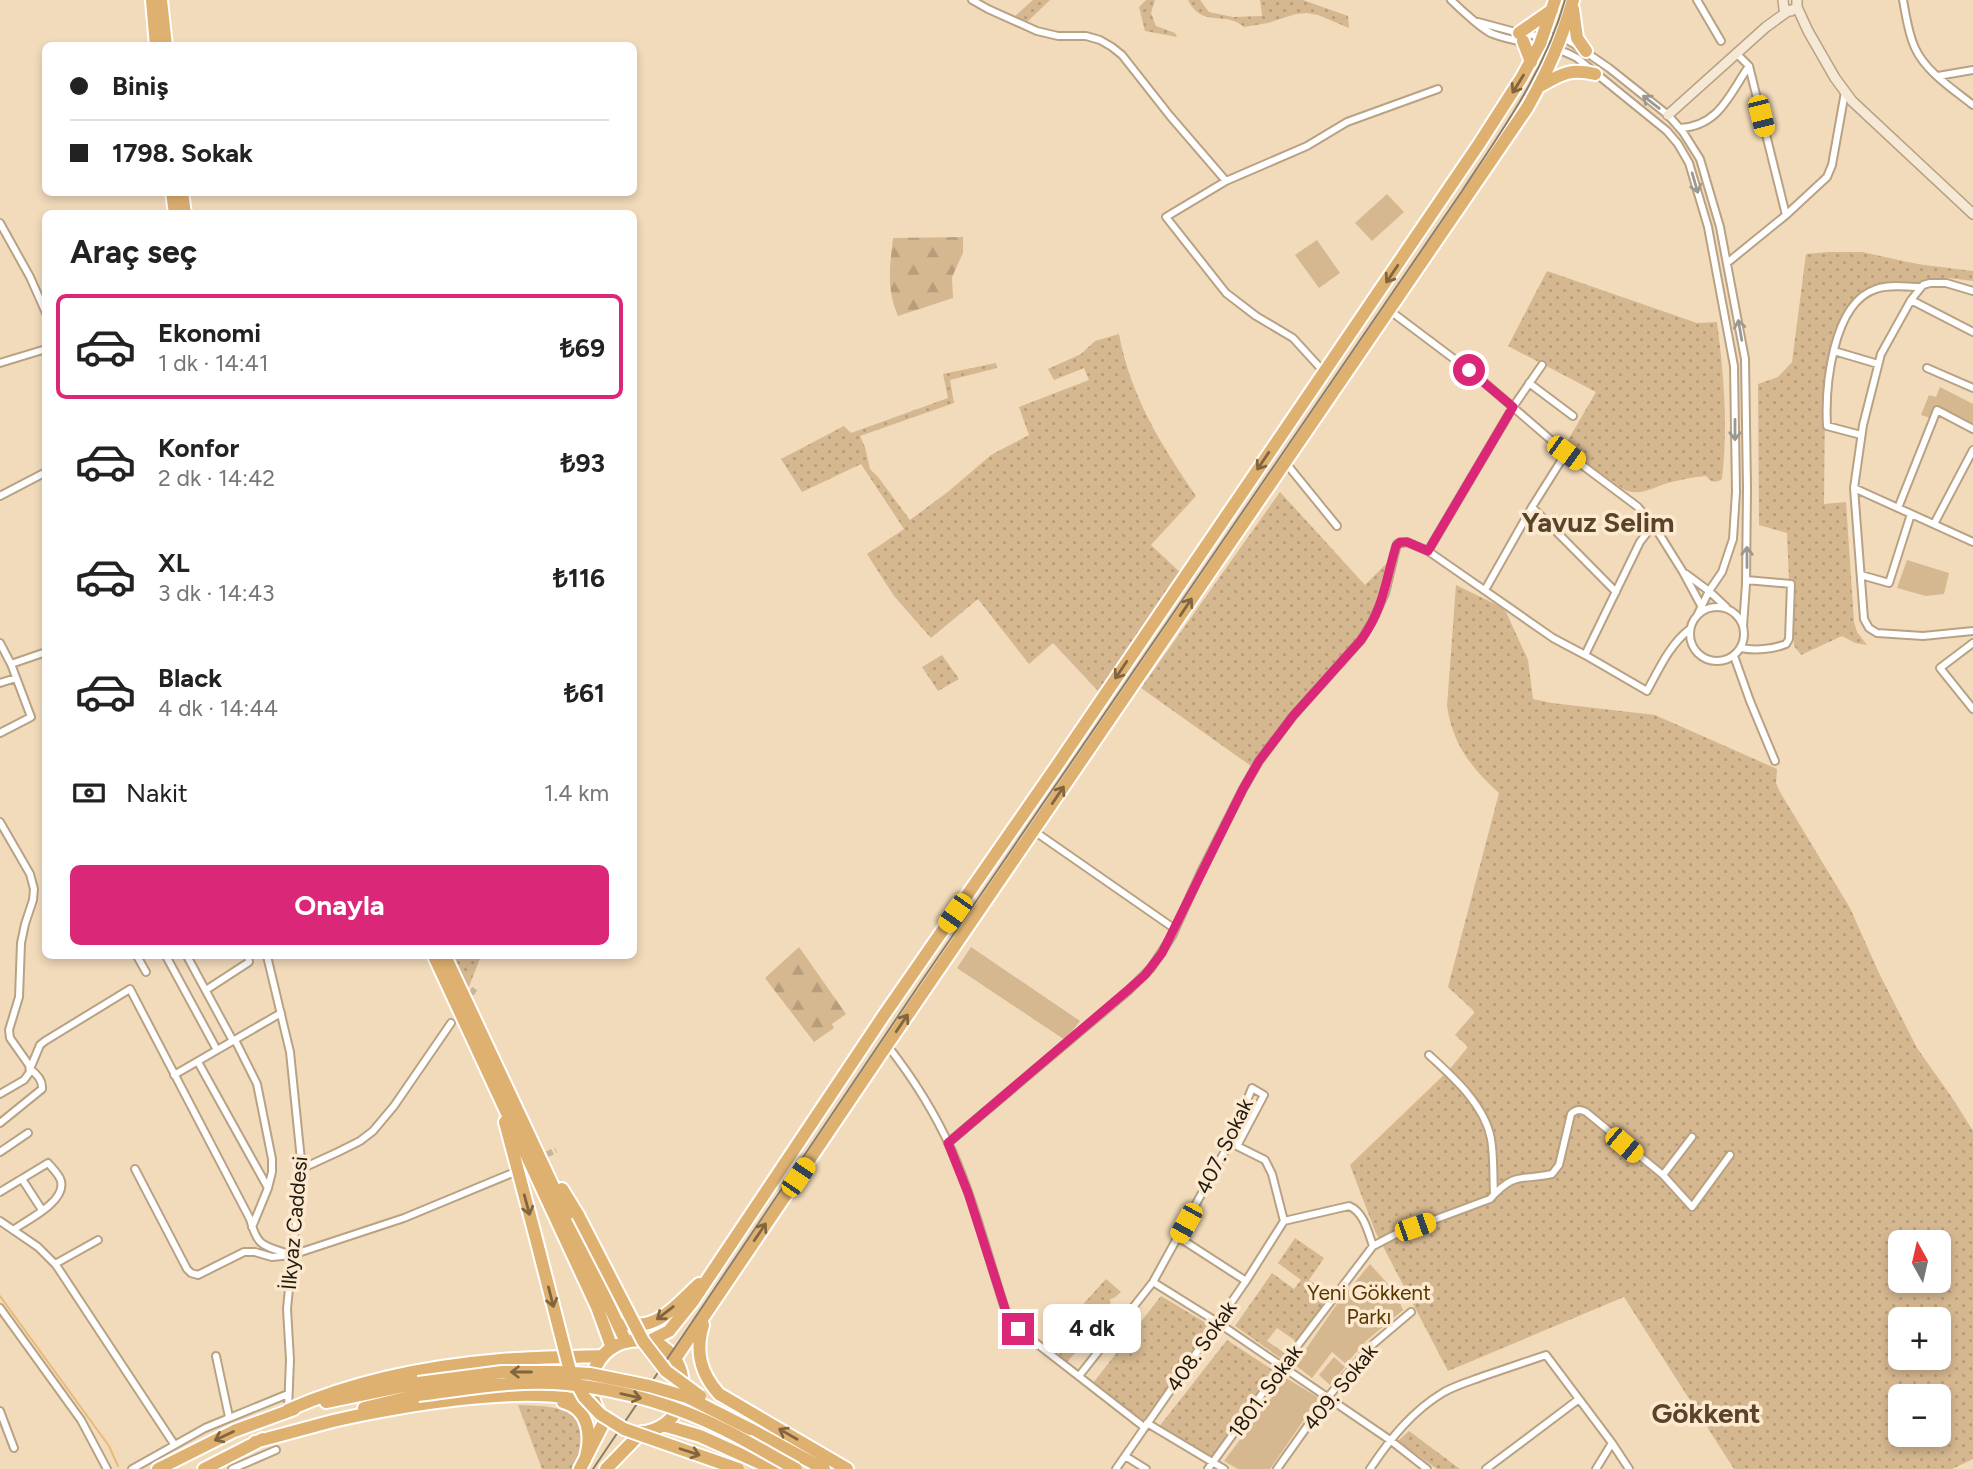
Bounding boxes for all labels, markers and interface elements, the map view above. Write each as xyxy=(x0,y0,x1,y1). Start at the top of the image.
text: Biniş xyxy=(112,70,169,102)
one-way arrow xyxy=(1510,74,1524,94)
car xyxy=(1746,93,1777,139)
one-way arrow xyxy=(1642,95,1661,110)
text: 1798. Sokak xyxy=(112,137,253,169)
one-way arrow xyxy=(1689,171,1702,193)
text: Araç seç xyxy=(70,233,197,271)
one-way arrow xyxy=(1385,264,1400,283)
icon: car xyxy=(74,315,137,378)
text: Ekonomi xyxy=(158,317,261,349)
one-way arrow xyxy=(1732,319,1746,342)
text: ₺69 xyxy=(560,332,605,364)
text: 1 dk · 14:41 xyxy=(158,349,268,377)
route start xyxy=(1453,354,1485,386)
one-way arrow xyxy=(1729,418,1742,441)
icon: car xyxy=(74,430,137,493)
text: Konfor xyxy=(158,432,239,464)
car xyxy=(1543,432,1590,474)
text: ₺93 xyxy=(561,447,605,479)
one-way arrow xyxy=(1256,451,1270,471)
text: 2 dk · 14:42 xyxy=(158,464,275,492)
district label: Yavuz Selim xyxy=(1522,505,1674,539)
icon: car xyxy=(74,545,137,608)
one-way arrow xyxy=(1740,546,1753,569)
text: XL xyxy=(158,547,190,579)
text: ₺116 xyxy=(553,562,605,594)
text: 3 dk · 14:43 xyxy=(158,579,274,607)
one-way arrow xyxy=(1179,598,1193,617)
icon: car xyxy=(74,660,137,723)
one-way arrow xyxy=(1114,660,1128,679)
text: Black xyxy=(158,662,222,694)
text: ₺61 xyxy=(564,677,605,709)
text: 4 dk · 14:44 xyxy=(158,694,278,722)
icon: cash xyxy=(70,774,108,812)
text: Nakit xyxy=(126,777,188,809)
text: 1.4 km xyxy=(544,779,609,807)
one-way arrow xyxy=(1050,786,1065,805)
button: Onayla xyxy=(70,865,609,945)
car xyxy=(935,890,976,936)
one-way arrow xyxy=(895,1014,909,1034)
street label: 407. Sokak xyxy=(1190,1093,1258,1198)
car xyxy=(1602,1123,1647,1167)
car xyxy=(778,1154,819,1200)
street label: İlkyaz Caddesi xyxy=(276,1155,312,1291)
one-way arrow xyxy=(521,1193,534,1216)
car xyxy=(1167,1200,1206,1246)
car xyxy=(1392,1210,1439,1244)
one-way arrow xyxy=(753,1223,768,1242)
north arrow xyxy=(1888,1230,1951,1293)
map controls xyxy=(1888,1230,1951,1447)
park label: Yeni Gökkent Parkı xyxy=(1307,1280,1431,1329)
one-way arrow xyxy=(545,1286,558,1308)
street label: 408. Sokak xyxy=(1161,1295,1242,1396)
callout: 4 dk xyxy=(1042,1304,1140,1354)
one-way arrow xyxy=(657,1306,675,1321)
button: + xyxy=(1888,1307,1951,1370)
route end xyxy=(1002,1313,1034,1345)
text: 4 dk xyxy=(1069,1314,1115,1342)
street label: 409. Sokak xyxy=(1298,1338,1383,1435)
street label: 1801. Sokak xyxy=(1223,1339,1308,1443)
one-way arrow xyxy=(509,1365,532,1379)
button: − xyxy=(1888,1384,1951,1447)
one-way arrow xyxy=(619,1389,642,1403)
district label: Gökkent xyxy=(1651,1396,1761,1430)
one-way arrow xyxy=(778,1427,798,1441)
one-way arrow xyxy=(214,1430,236,1443)
one-way arrow xyxy=(679,1447,701,1460)

